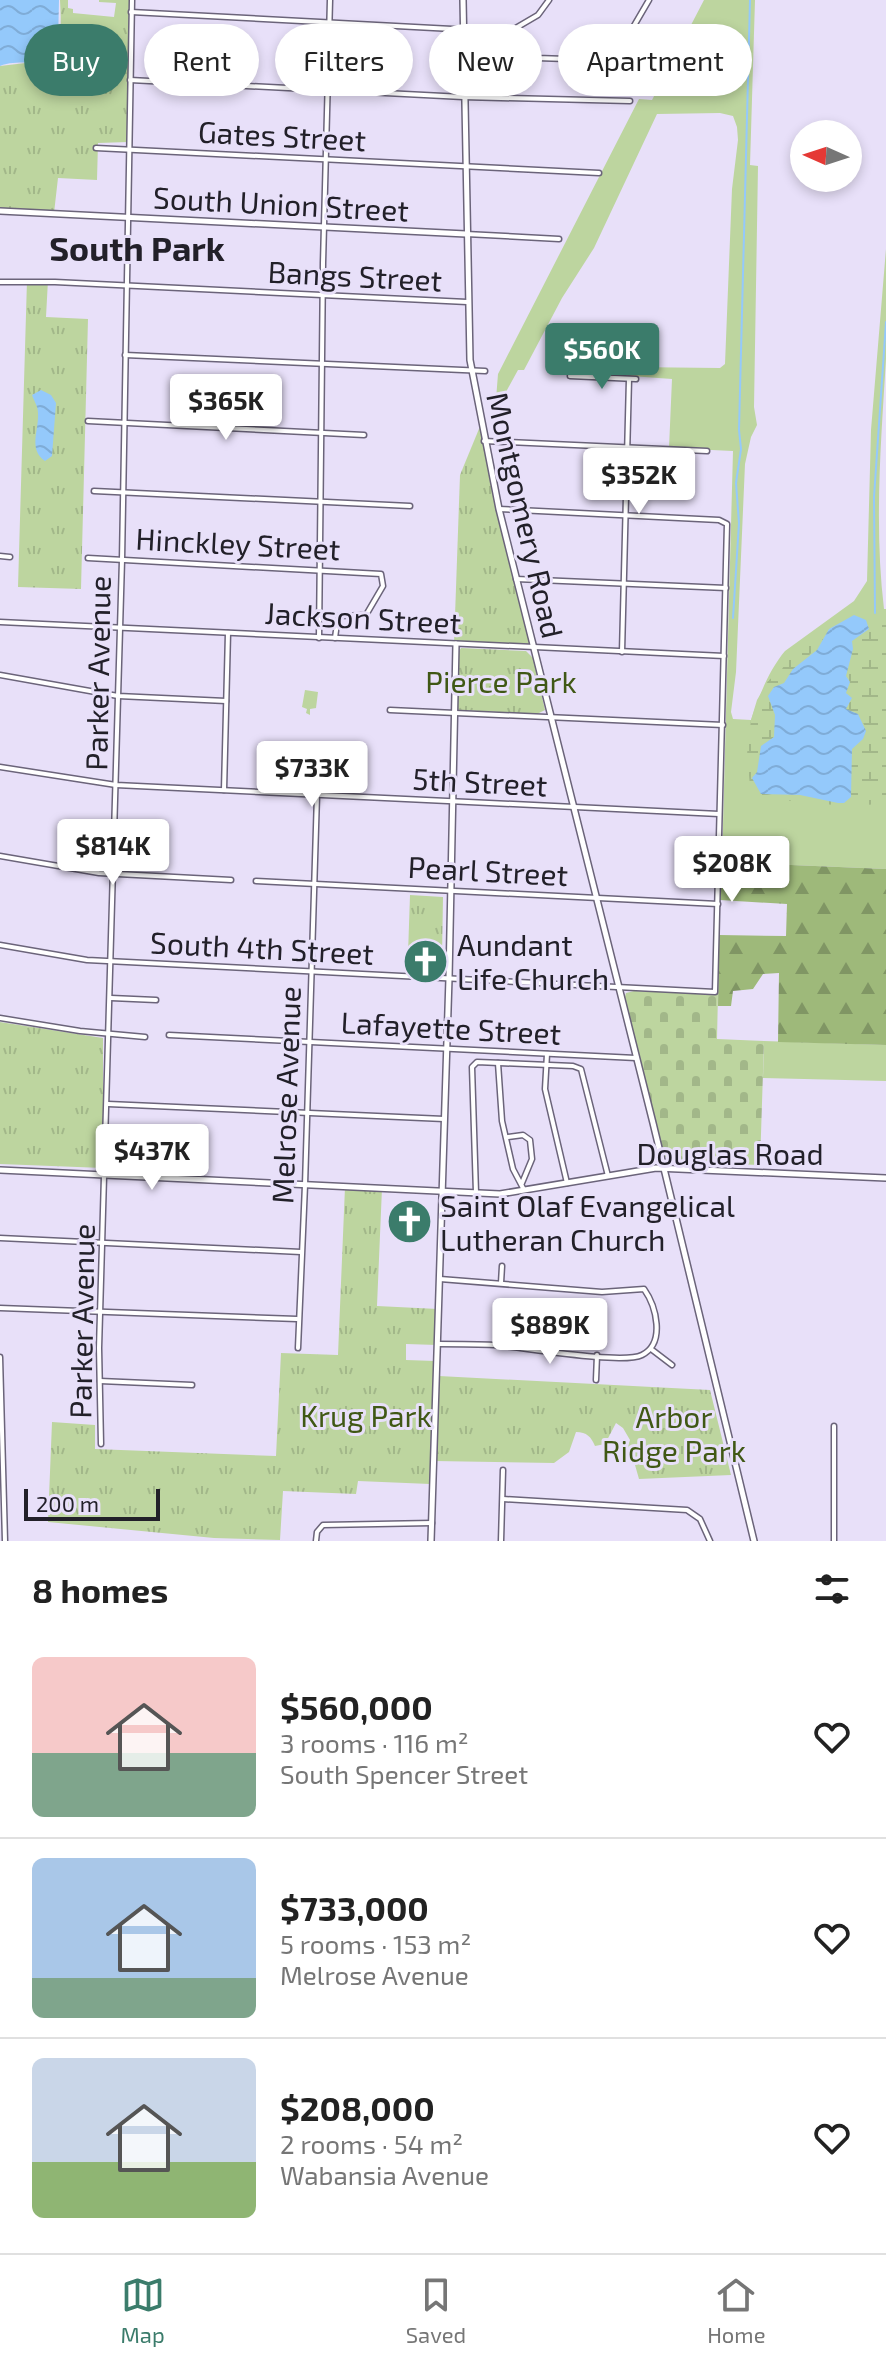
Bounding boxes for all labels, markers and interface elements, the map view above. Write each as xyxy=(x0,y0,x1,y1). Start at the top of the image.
chip: Buy xyxy=(24,24,128,96)
chip: Rent xyxy=(144,24,259,96)
chip: Filters xyxy=(275,24,413,96)
chip: New xyxy=(429,24,542,96)
chip: Apartment xyxy=(558,24,752,96)
street label: Gates Street xyxy=(197,113,367,157)
north arrow xyxy=(790,120,862,192)
map controls xyxy=(790,120,862,192)
street label: South Union Street xyxy=(152,178,410,228)
district label: South Park xyxy=(49,227,225,268)
street label: Bangs Street xyxy=(267,252,443,298)
pin: $560K xyxy=(546,323,658,391)
text: $560K xyxy=(563,333,641,364)
pin: $365K xyxy=(170,374,282,442)
text: $365K xyxy=(188,384,264,415)
street label: Montgomery Road xyxy=(480,389,572,641)
pin: $352K xyxy=(583,448,695,516)
text: $352K xyxy=(601,458,677,489)
street label: Hinckley Street xyxy=(135,520,341,566)
street label: Parker Avenue xyxy=(77,575,117,771)
street label: Jackson Street xyxy=(264,594,462,640)
park label: Pierce Park xyxy=(425,663,577,699)
pin: $733K xyxy=(256,741,368,809)
text: $733K xyxy=(275,751,349,782)
street label: 5th Street xyxy=(412,759,548,803)
pin: $814K xyxy=(57,819,169,887)
text: $814K xyxy=(75,829,151,860)
pin: $208K xyxy=(676,836,788,904)
text: $208K xyxy=(692,846,772,877)
street label: Pearl Street xyxy=(407,848,569,892)
street label: South 4th Street xyxy=(149,923,375,971)
place label: Aundant Life Church xyxy=(457,926,609,996)
church icon: Aundant Life Church xyxy=(402,937,450,985)
street label: Melrose Avenue xyxy=(263,986,307,1204)
street label: Lafayette Street xyxy=(340,1003,562,1051)
pin: $437K xyxy=(96,1124,208,1192)
text: $437K xyxy=(114,1134,190,1165)
street label: Douglas Road xyxy=(636,1135,824,1171)
place label: Saint Olaf Evangelical Lutheran Church xyxy=(440,1187,735,1257)
church icon: Saint Olaf Evangelical Lutheran Church xyxy=(385,1198,433,1246)
street label: Parker Avenue xyxy=(61,1223,101,1419)
pin: $889K xyxy=(494,1298,606,1366)
text: $889K xyxy=(510,1308,590,1339)
park label: Krug Park xyxy=(300,1397,432,1433)
park label: Arbor Ridge Park xyxy=(602,1398,746,1468)
scale bar xyxy=(24,1485,160,1521)
text: 200 m xyxy=(36,1490,99,1516)
icon: filters xyxy=(810,1567,854,1611)
text: 8 homes xyxy=(32,1569,168,1610)
text: $560,000 xyxy=(280,1686,433,1727)
icon: home xyxy=(96,1689,192,1785)
icon: heart xyxy=(810,1715,854,1759)
text: 3 rooms · 116 m² xyxy=(280,1727,469,1758)
text: South Spencer Street xyxy=(280,1758,528,1789)
text: $733,000 xyxy=(280,1887,429,1928)
icon: home xyxy=(96,1890,192,1986)
icon: heart xyxy=(810,1916,854,1960)
text: 5 rooms · 153 m² xyxy=(280,1928,471,1959)
text: Melrose Avenue xyxy=(280,1959,469,1990)
text: $208,000 xyxy=(280,2087,435,2128)
icon: home xyxy=(96,2090,192,2186)
icon: heart xyxy=(810,2116,854,2160)
text: 2 rooms · 54 m² xyxy=(280,2128,463,2159)
text: Wabansia Avenue xyxy=(280,2159,489,2190)
tab: Map xyxy=(121,2273,165,2347)
tab: Saved xyxy=(406,2273,466,2347)
tab: Home xyxy=(707,2273,765,2347)

